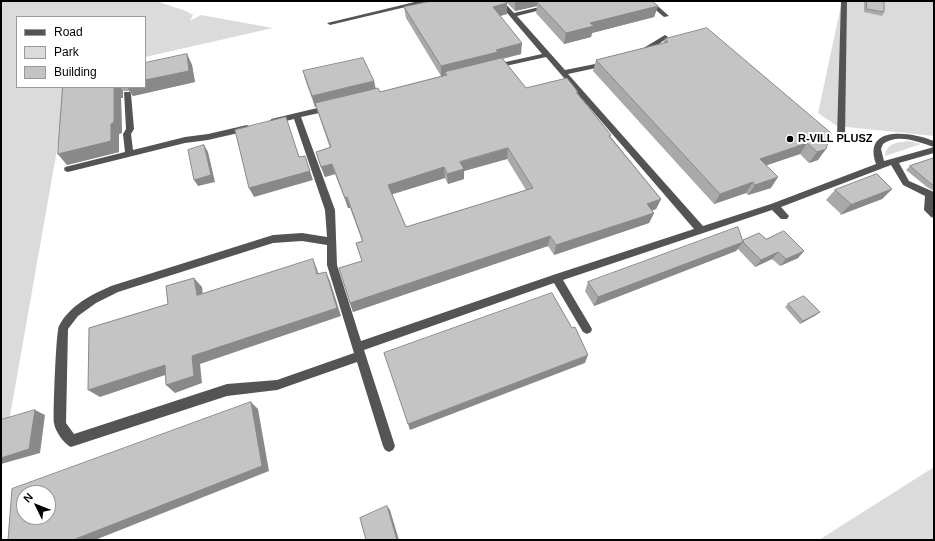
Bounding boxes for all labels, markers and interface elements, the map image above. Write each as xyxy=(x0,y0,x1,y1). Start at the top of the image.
legend xyxy=(16,16,146,88)
text: Road xyxy=(54,25,83,39)
text: Park xyxy=(54,45,79,59)
text: Building xyxy=(54,65,97,79)
place label: R-VILL PLUSZ xyxy=(798,132,873,146)
marker: R-VILL PLUSZ xyxy=(785,134,795,144)
north arrow xyxy=(16,485,56,525)
text: N xyxy=(21,491,35,505)

